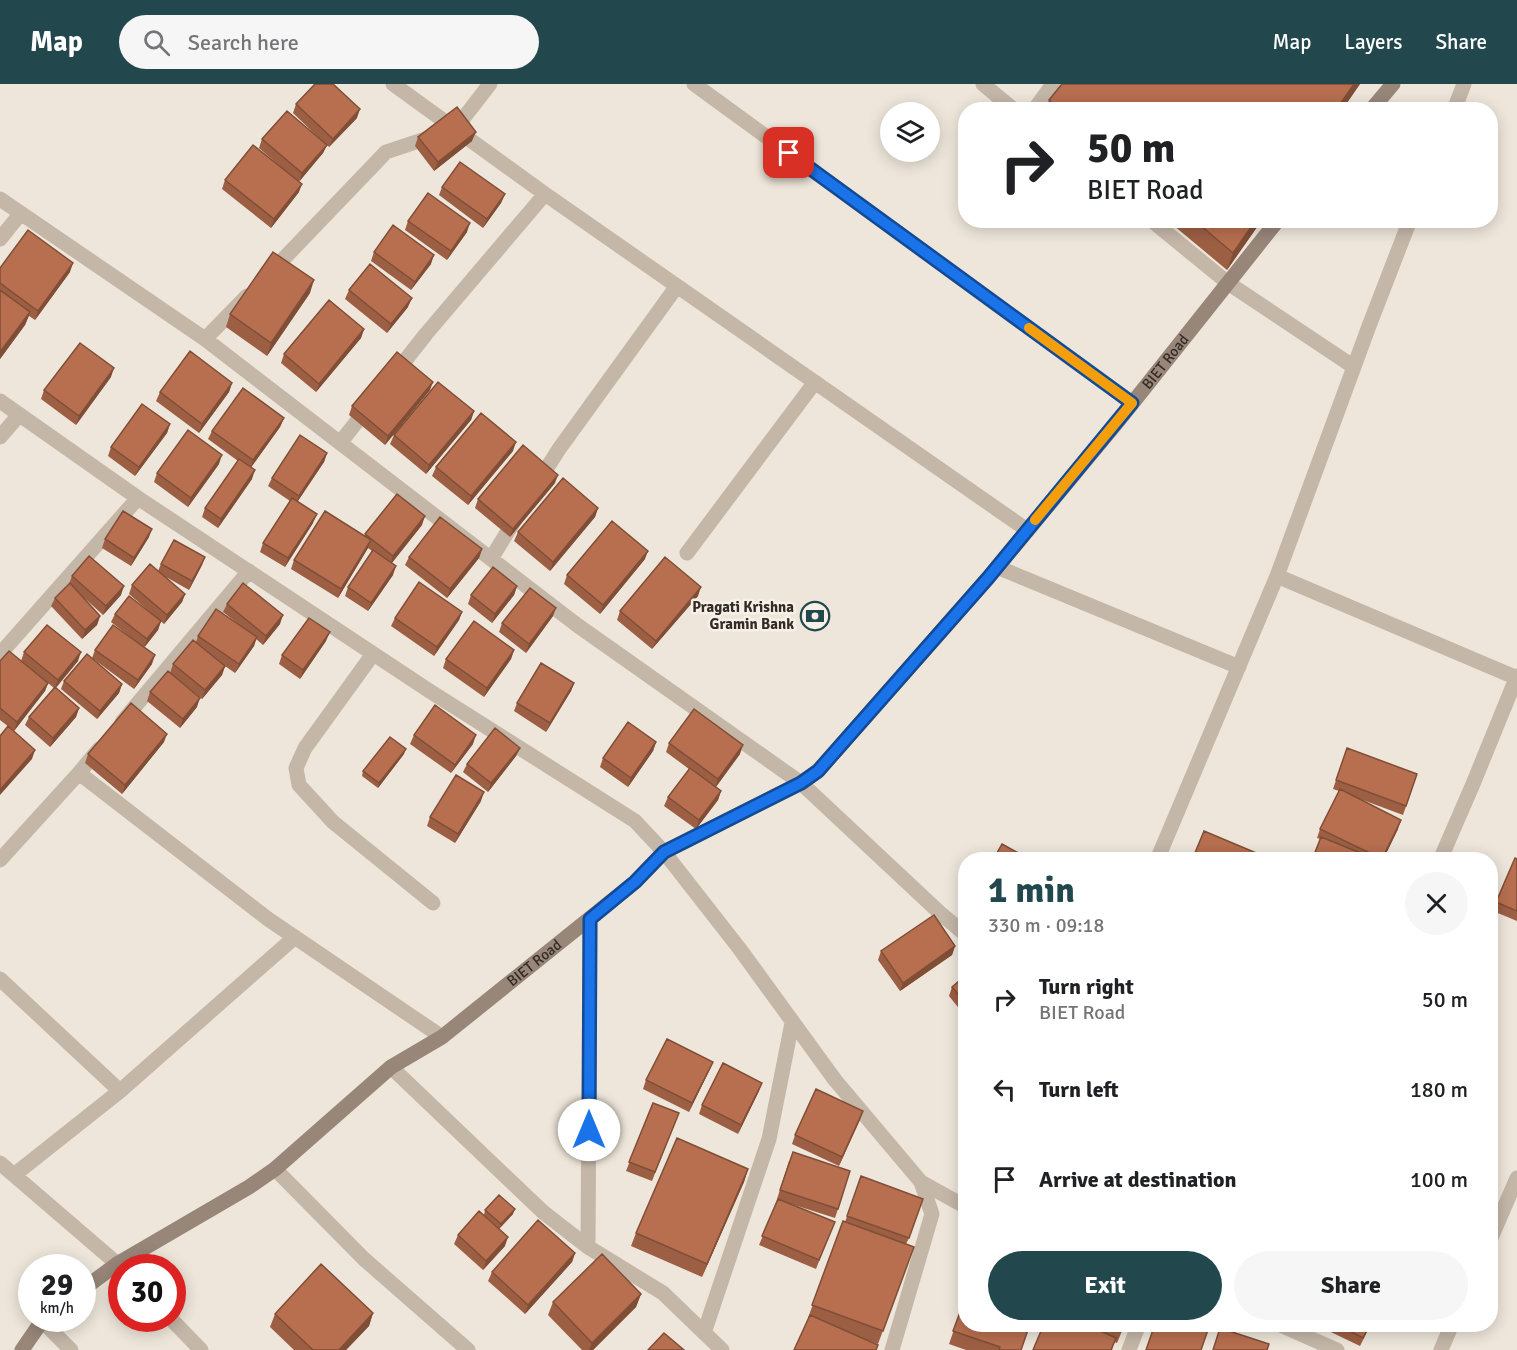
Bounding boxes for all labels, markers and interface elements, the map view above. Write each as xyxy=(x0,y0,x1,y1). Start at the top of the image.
search box xyxy=(119,15,539,69)
text: Map xyxy=(30,25,83,59)
icon: search xyxy=(140,26,173,59)
text: Search here xyxy=(188,29,299,56)
text: Map xyxy=(1273,29,1311,55)
text: Layers xyxy=(1344,29,1402,55)
text: Share xyxy=(1435,29,1487,55)
map controls xyxy=(880,102,940,162)
button: layers xyxy=(880,102,940,162)
text: 50 m xyxy=(1087,123,1176,174)
icon: right xyxy=(988,126,1066,204)
pin xyxy=(763,127,814,178)
icon: arrive xyxy=(772,136,805,169)
text: BIET Road xyxy=(1087,174,1204,207)
street label: BIET Road xyxy=(1138,331,1193,393)
place label: Pragati Krishna Gramin Bank xyxy=(692,598,794,633)
bank icon: Pragati Krishna Gramin Bank xyxy=(799,600,831,632)
text: 1 min xyxy=(988,868,1075,913)
button: close xyxy=(1405,872,1468,935)
text: 330 m · 09:18 xyxy=(988,913,1104,938)
street label: BIET Road xyxy=(503,936,565,990)
text: Turn right xyxy=(1039,973,1134,1000)
icon: right xyxy=(988,983,1021,1016)
text: 50 m xyxy=(1422,986,1468,1013)
text: BIET Road xyxy=(1039,1000,1125,1025)
icon: left xyxy=(988,1073,1021,1106)
text: Turn left xyxy=(1039,1076,1119,1103)
text: 180 m xyxy=(1410,1076,1468,1103)
position arrow xyxy=(557,1098,621,1162)
icon: arrive xyxy=(988,1163,1021,1196)
text: Arrive at destination xyxy=(1039,1166,1236,1193)
text: 100 m xyxy=(1410,1166,1468,1193)
button: Exit xyxy=(988,1251,1222,1320)
button: Share xyxy=(1234,1251,1468,1320)
speed limit sign: 30 xyxy=(108,1254,186,1332)
text: 29 xyxy=(41,1267,73,1304)
text: km/h xyxy=(40,1299,74,1317)

